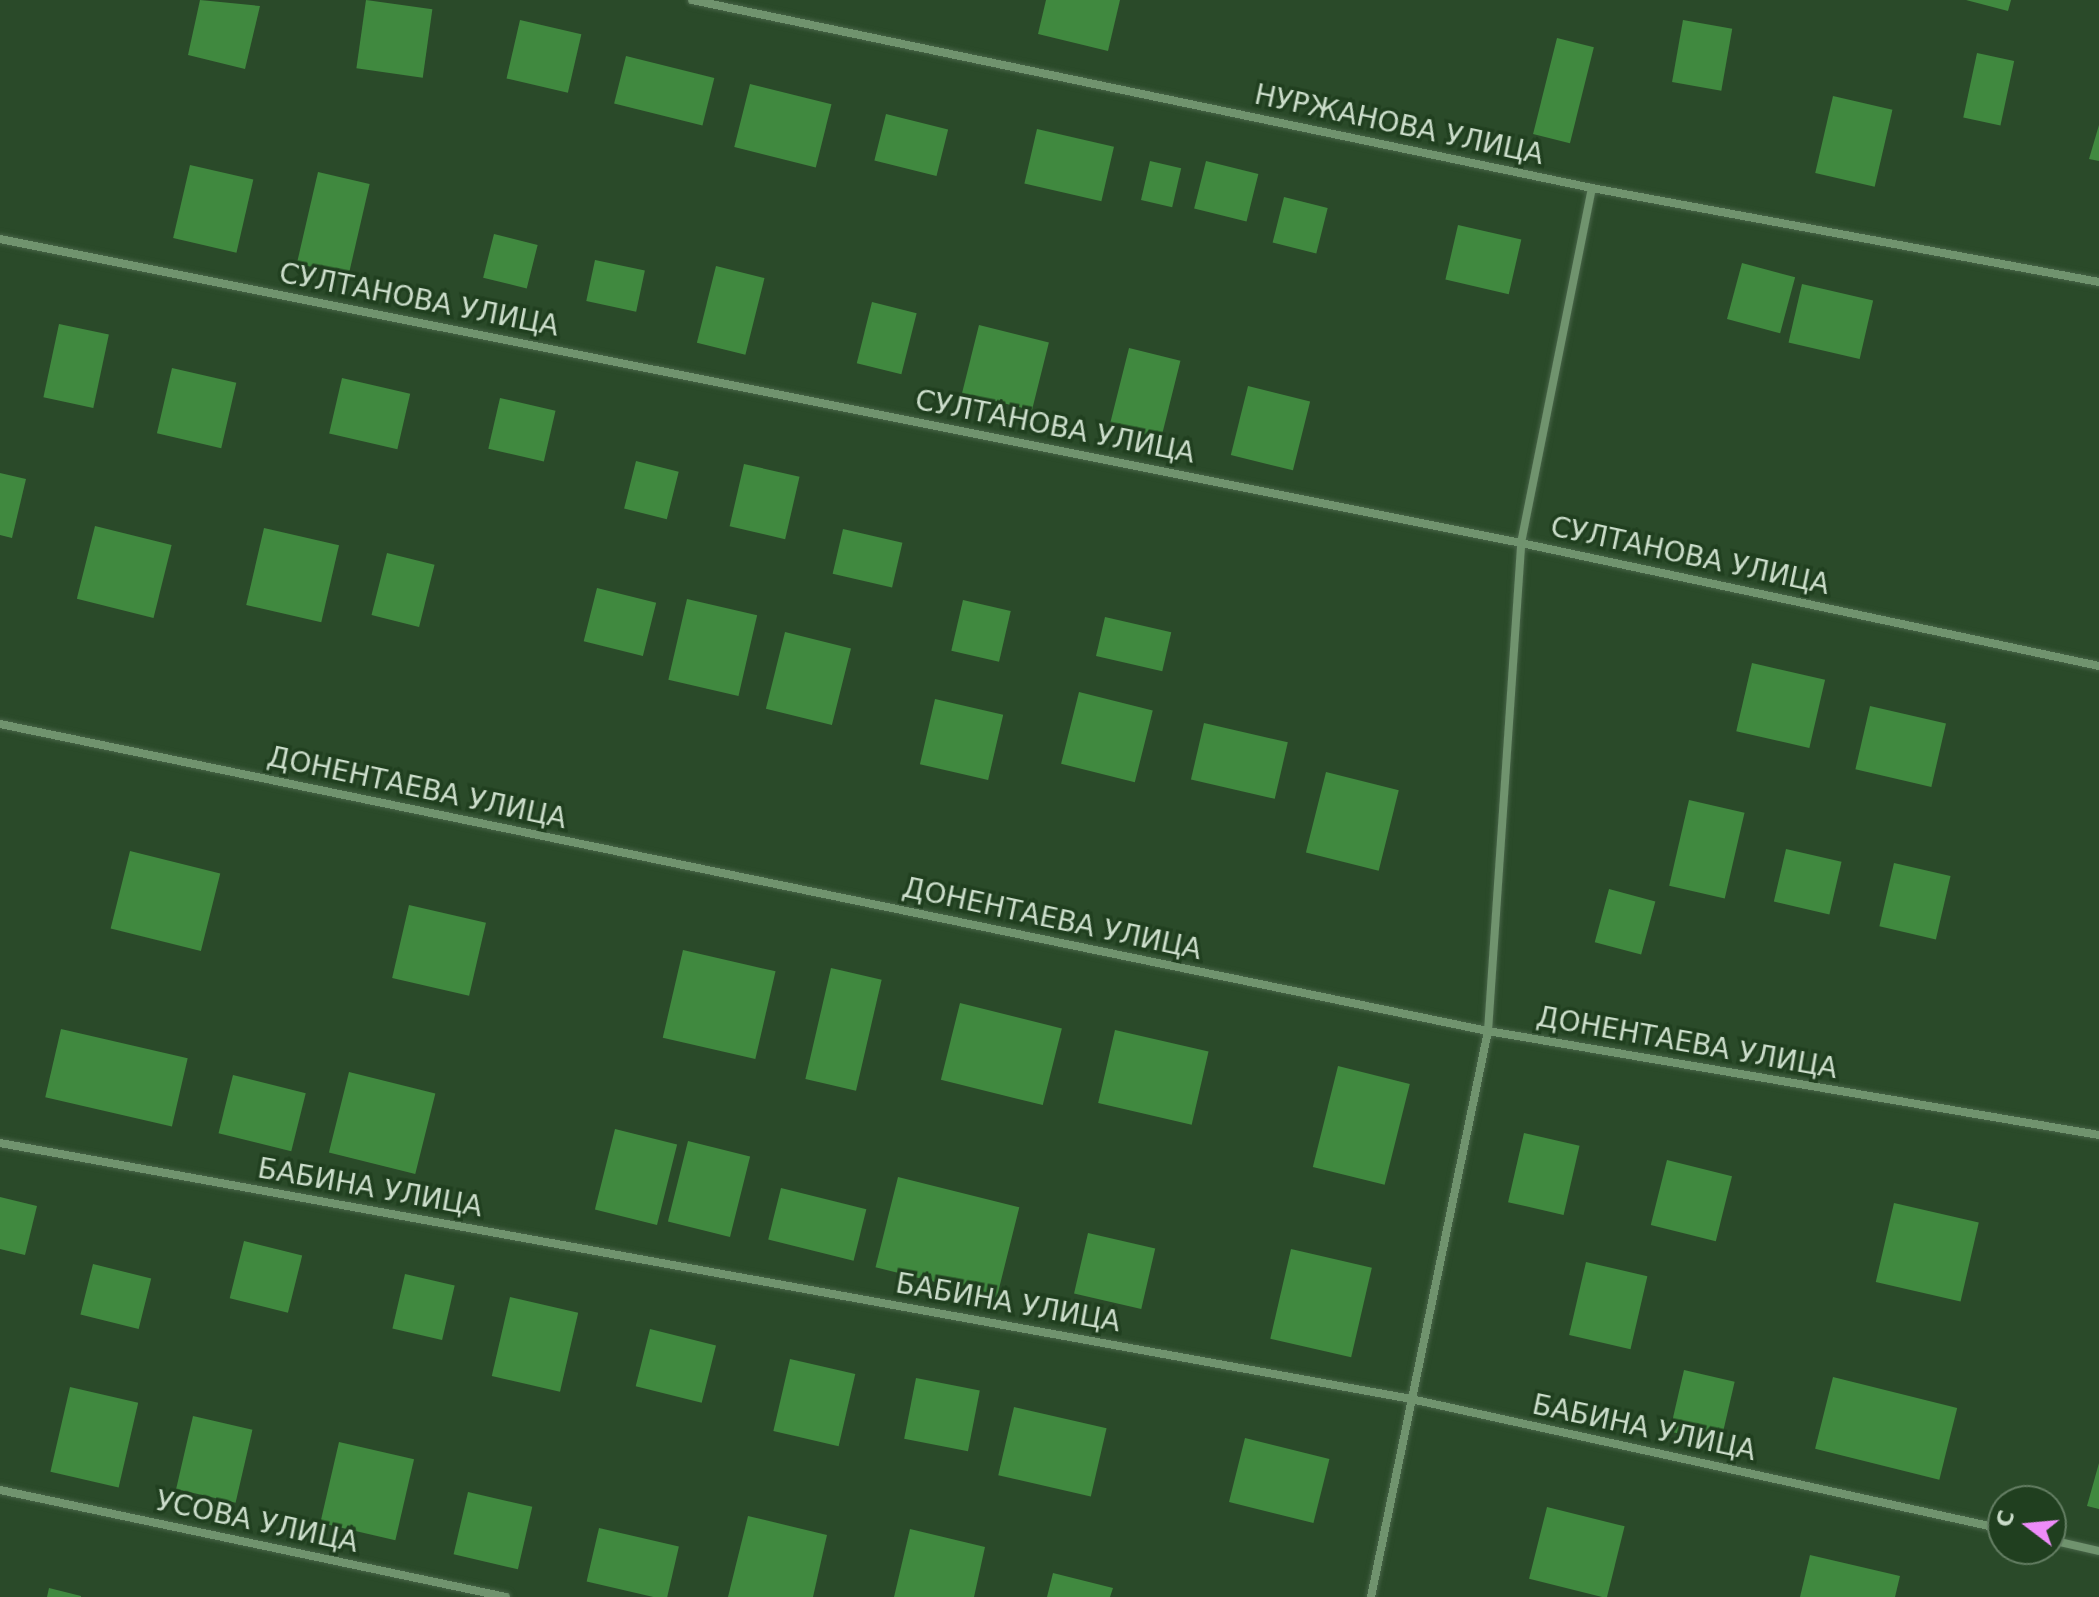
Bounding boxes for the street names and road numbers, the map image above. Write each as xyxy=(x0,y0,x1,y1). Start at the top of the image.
street label: НУРЖАНОВА УЛИЦА xyxy=(1251,78,1547,172)
street label: СУЛТАНОВА УЛИЦА xyxy=(276,256,562,344)
street label: СУЛТАНОВА УЛИЦА xyxy=(912,383,1198,471)
street label: СУЛТАНОВА УЛИЦА xyxy=(1547,510,1833,602)
street label: ДОНЕНТАЕВА УЛИЦА xyxy=(264,740,570,836)
street label: ДОНЕНТАЕВА УЛИЦА xyxy=(899,871,1205,967)
street label: ДОНЕНТАЕВА УЛИЦА xyxy=(1534,1000,1840,1086)
street label: БАБИНА УЛИЦА xyxy=(255,1152,485,1224)
street label: БАБИНА УЛИЦА xyxy=(893,1267,1123,1339)
street label: БАБИНА УЛИЦА xyxy=(1529,1388,1759,1468)
street label: УСОВА УЛИЦА xyxy=(153,1484,361,1560)

